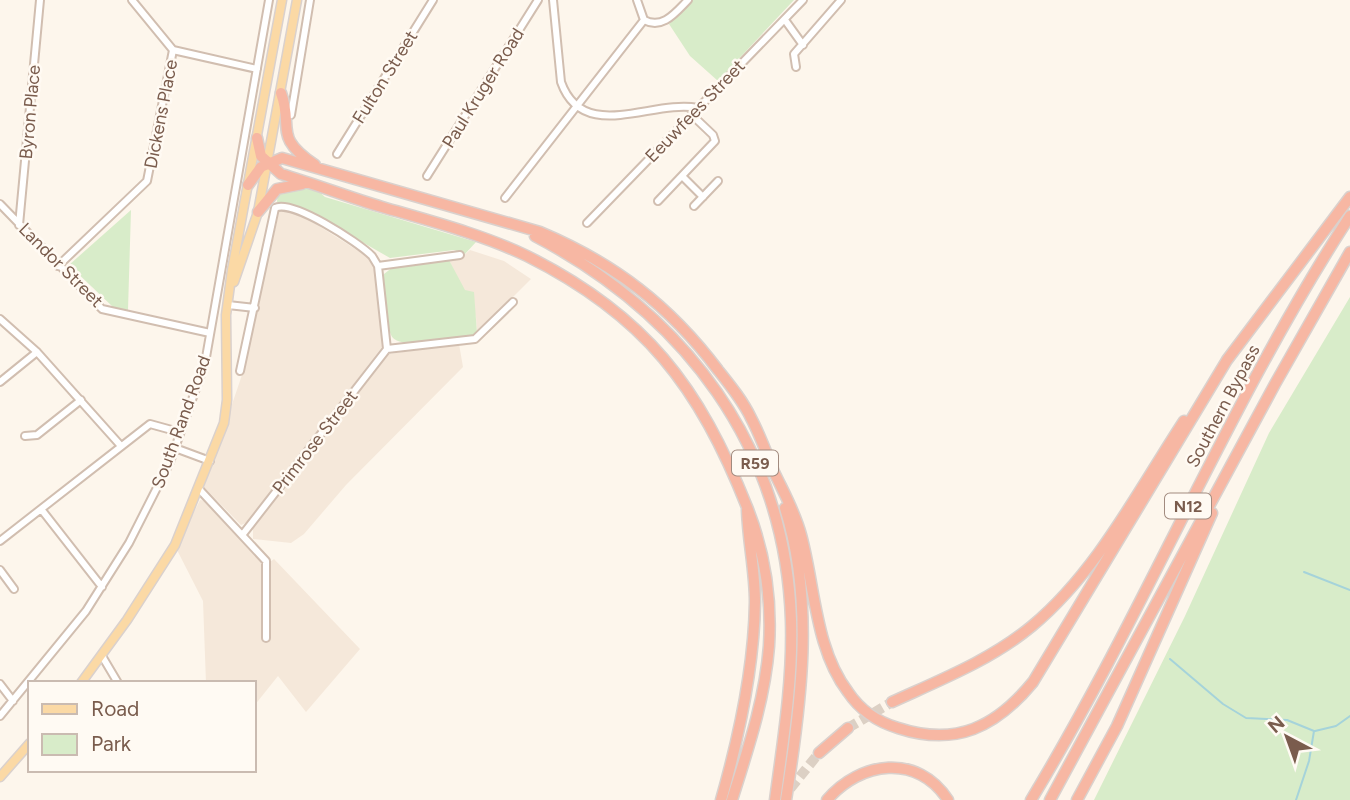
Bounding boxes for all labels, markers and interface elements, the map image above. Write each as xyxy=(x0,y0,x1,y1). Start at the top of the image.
street label: Paul Kruger Road xyxy=(437,24,529,152)
street label: Fulton Street xyxy=(348,26,422,128)
street label: Eeuwfees Street xyxy=(641,55,750,167)
street label: Dickens Place xyxy=(140,57,182,170)
street label: Byron Place xyxy=(15,64,45,160)
street label: Landor Street xyxy=(14,218,108,312)
street label: Southern Bypass xyxy=(1181,341,1265,471)
street label: South Rand Road xyxy=(147,353,215,491)
street label: Primrose Street xyxy=(268,386,362,498)
road number: R59 xyxy=(732,450,778,476)
road number: N12 xyxy=(1165,494,1211,519)
legend xyxy=(28,681,256,772)
text: Road xyxy=(91,696,139,721)
north arrow xyxy=(1252,702,1322,772)
text: N xyxy=(1263,711,1289,738)
text: Park xyxy=(91,731,132,756)

